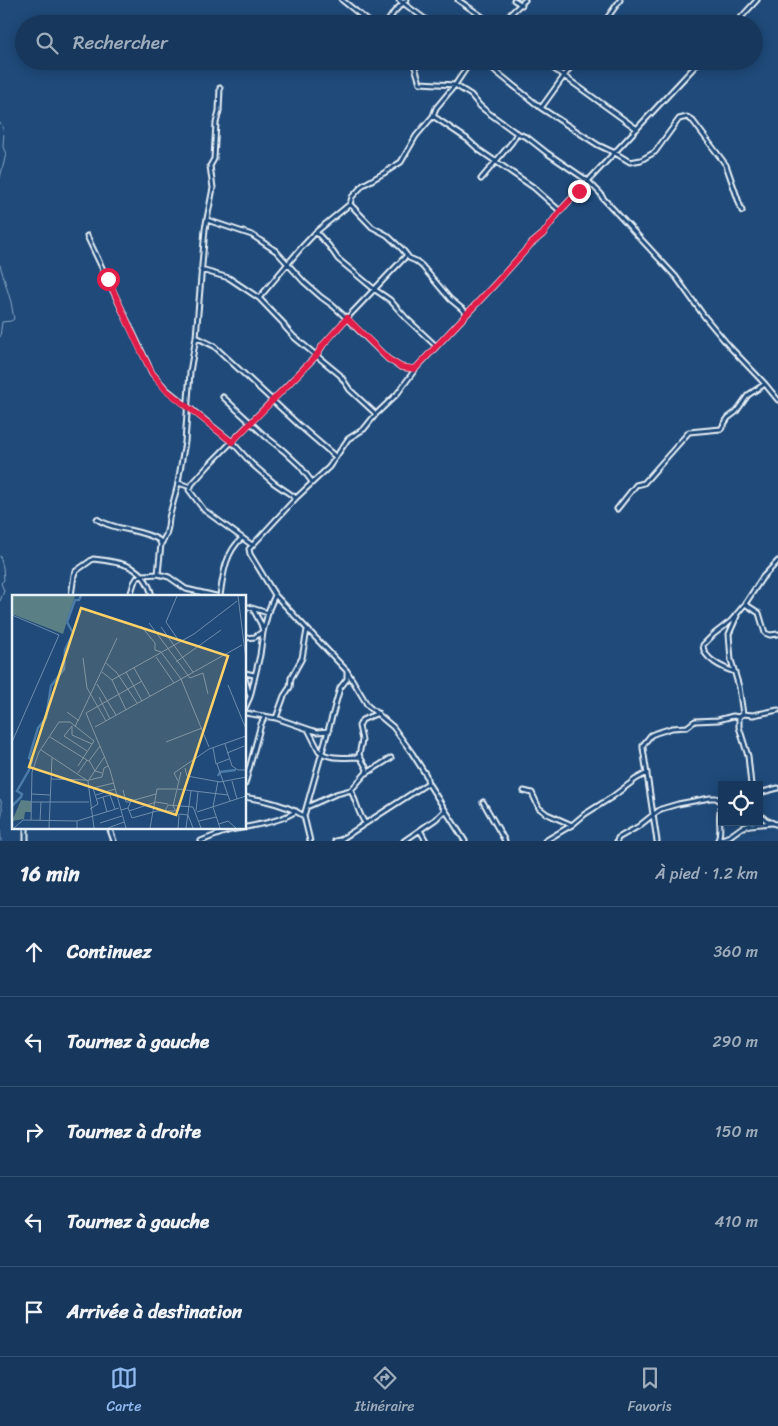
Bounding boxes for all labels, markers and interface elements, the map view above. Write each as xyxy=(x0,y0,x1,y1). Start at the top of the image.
search box xyxy=(15,15,763,70)
text: Rechercher xyxy=(73,26,168,59)
icon: search xyxy=(33,29,61,57)
route end xyxy=(568,180,591,203)
route start xyxy=(97,268,120,291)
inset map xyxy=(12,595,246,828)
map controls xyxy=(718,781,763,826)
button: locate xyxy=(718,781,763,826)
text: 16 min xyxy=(20,855,80,893)
text: À pied · 1.2 km xyxy=(655,859,758,888)
text: Continuez xyxy=(67,935,152,968)
text: 360 m xyxy=(714,937,758,966)
icon: ahead xyxy=(20,938,48,966)
text: Tournez à gauche xyxy=(67,1025,209,1058)
text: 290 m xyxy=(712,1027,758,1056)
icon: left xyxy=(20,1028,48,1056)
text: Tournez à droite xyxy=(67,1115,201,1148)
text: 150 m xyxy=(715,1117,758,1146)
icon: right xyxy=(20,1118,48,1146)
text: Tournez à gauche xyxy=(67,1205,209,1238)
text: 410 m xyxy=(715,1207,758,1236)
icon: left xyxy=(20,1208,48,1236)
text: Arrivée à destination xyxy=(67,1295,242,1328)
icon: arrive xyxy=(20,1298,48,1326)
tab: Carte xyxy=(107,1364,141,1419)
tab: Itinéraire xyxy=(355,1364,415,1419)
tab: Favoris xyxy=(628,1364,671,1419)

